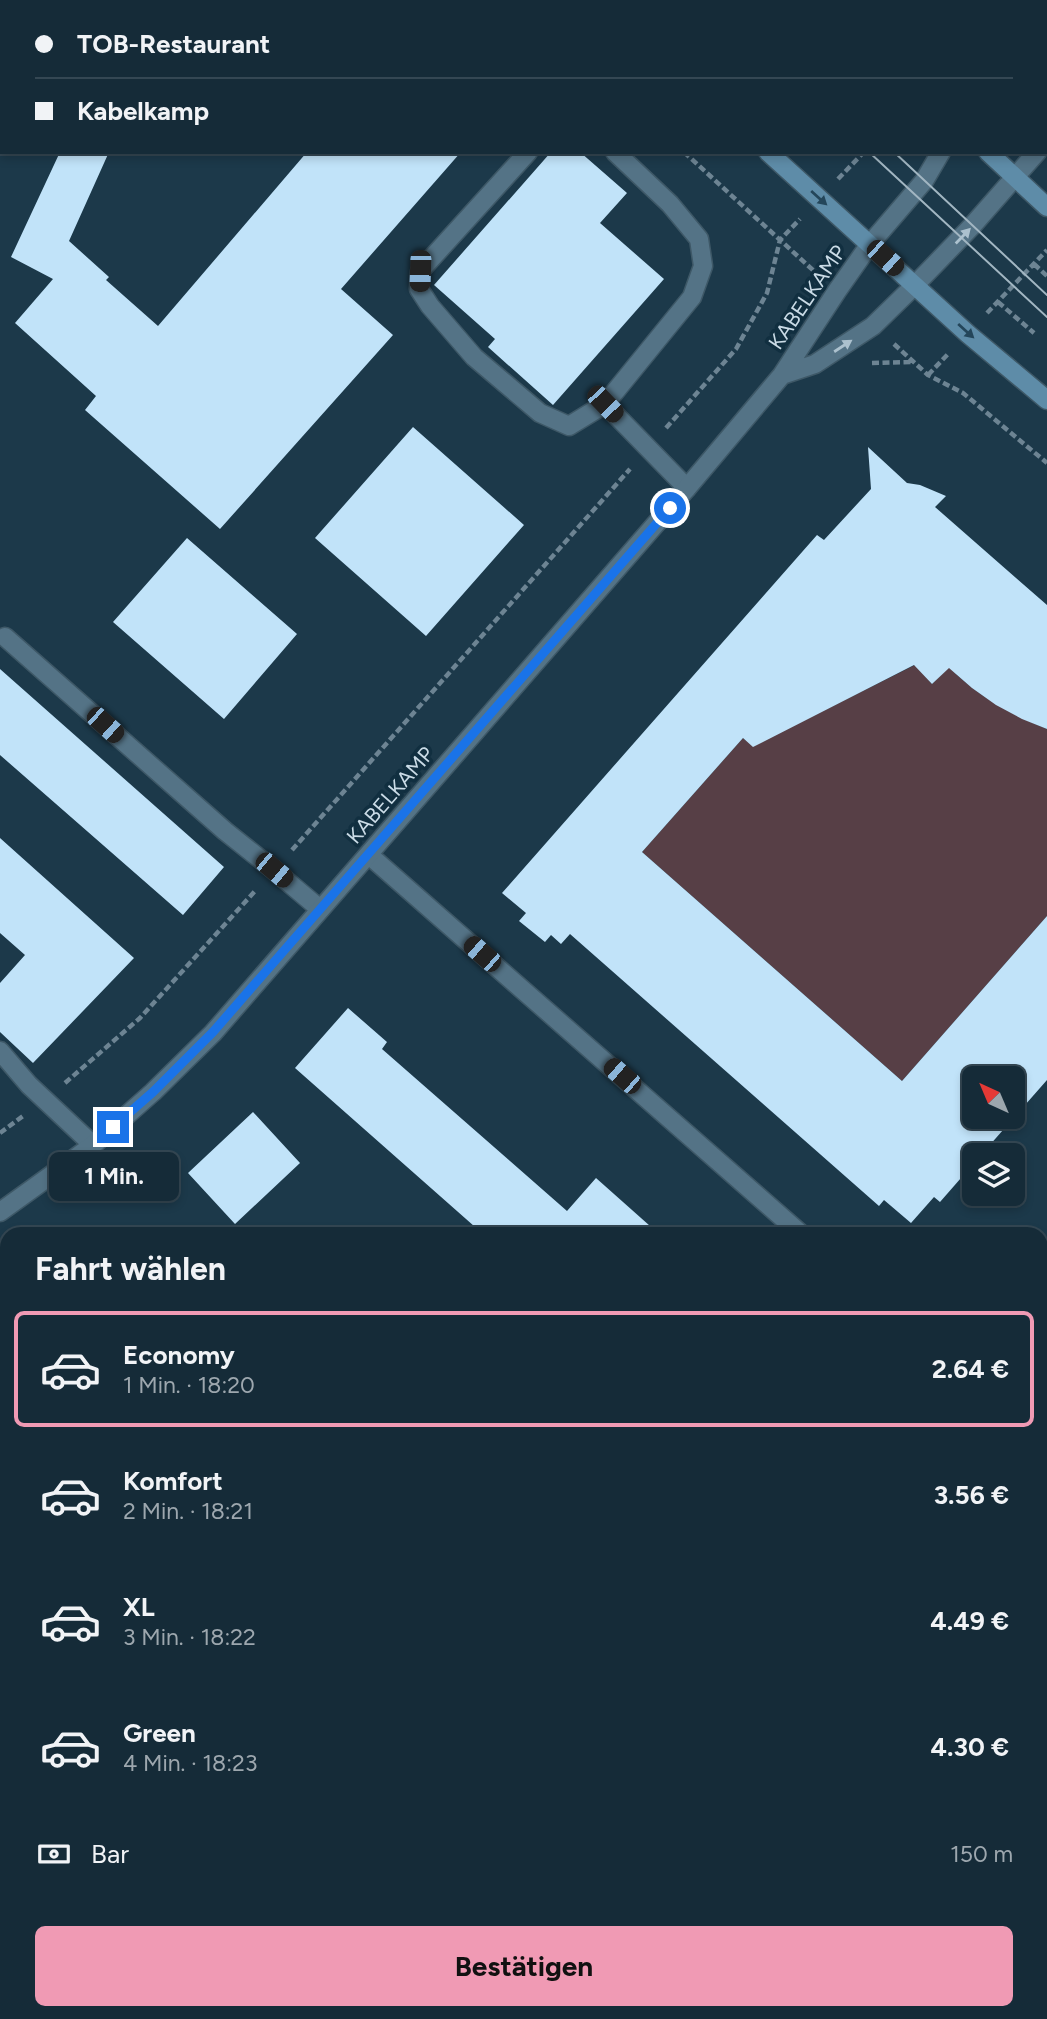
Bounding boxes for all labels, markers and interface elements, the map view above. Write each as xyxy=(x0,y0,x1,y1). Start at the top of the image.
text: TOB-Restaurant xyxy=(77,28,270,60)
text: Kabelkamp xyxy=(77,95,209,127)
one-way arrow xyxy=(810,190,828,206)
one-way arrow xyxy=(954,228,970,245)
car xyxy=(863,236,908,280)
street label: KABELKAMP xyxy=(763,240,851,354)
car xyxy=(409,250,432,292)
one-way arrow xyxy=(957,323,974,339)
one-way arrow xyxy=(834,339,853,352)
car xyxy=(583,382,628,426)
route start xyxy=(654,492,686,524)
car xyxy=(83,703,128,747)
street label: KABELKAMP xyxy=(341,741,439,849)
car xyxy=(252,848,297,892)
car xyxy=(460,932,505,976)
car xyxy=(600,1054,645,1098)
north arrow xyxy=(962,1066,1026,1129)
map controls xyxy=(962,1066,1025,1206)
route end xyxy=(97,1111,129,1143)
button: layers xyxy=(962,1143,1025,1206)
callout: 1 Min. xyxy=(48,1152,178,1200)
text: 1 Min. xyxy=(84,1162,144,1190)
text: Fahrt wählen xyxy=(35,1250,226,1288)
icon: car xyxy=(39,1338,102,1401)
text: Economy xyxy=(123,1339,235,1371)
text: 2.64 € xyxy=(932,1353,1009,1385)
text: 1 Min. · 18:20 xyxy=(123,1371,255,1399)
icon: car xyxy=(39,1464,102,1527)
text: Komfort xyxy=(123,1465,223,1497)
text: 3.56 € xyxy=(934,1479,1009,1511)
text: 2 Min. · 18:21 xyxy=(123,1497,253,1525)
icon: car xyxy=(39,1590,102,1653)
text: XL xyxy=(123,1591,155,1623)
text: 4.49 € xyxy=(930,1605,1009,1637)
text: 3 Min. · 18:22 xyxy=(123,1623,256,1651)
icon: car xyxy=(39,1716,102,1779)
text: Green xyxy=(123,1717,196,1749)
text: 4.30 € xyxy=(931,1731,1009,1763)
text: 4 Min. · 18:23 xyxy=(123,1749,257,1777)
icon: cash xyxy=(35,1835,73,1873)
text: Bar xyxy=(91,1838,129,1870)
text: 150 m xyxy=(950,1840,1013,1868)
button: Bestätigen xyxy=(35,1926,1013,2006)

